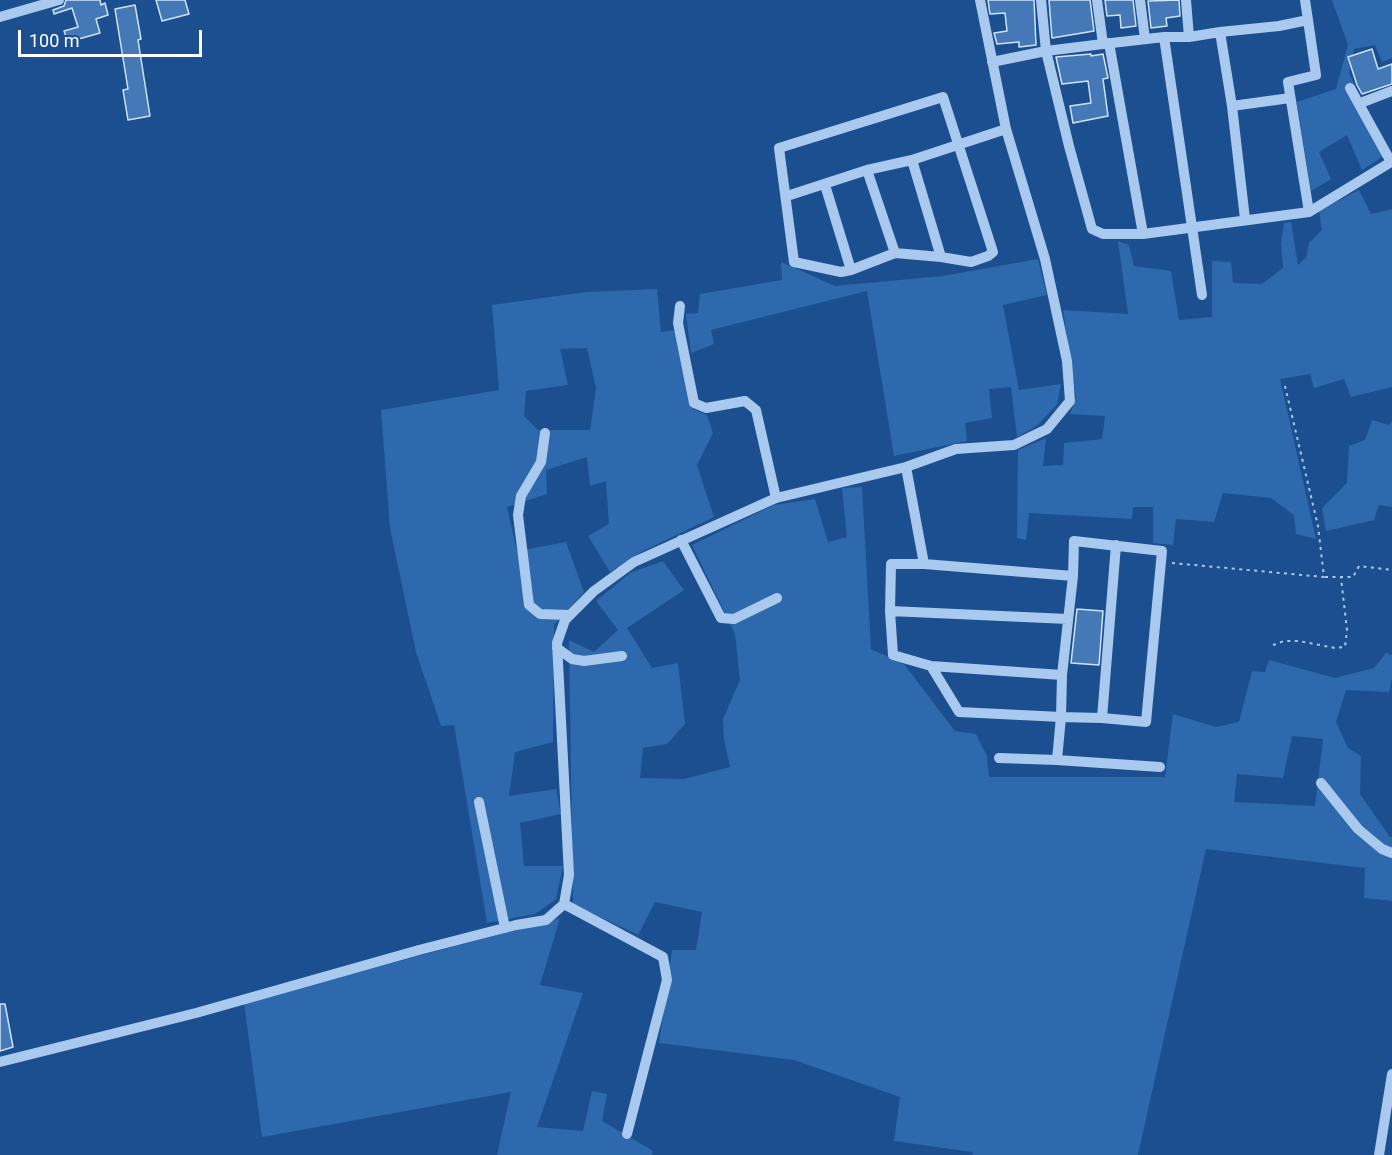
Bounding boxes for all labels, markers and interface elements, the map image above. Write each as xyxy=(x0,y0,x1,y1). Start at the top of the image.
scale bar xyxy=(21,18,206,56)
text: 100 m xyxy=(29,30,80,51)

